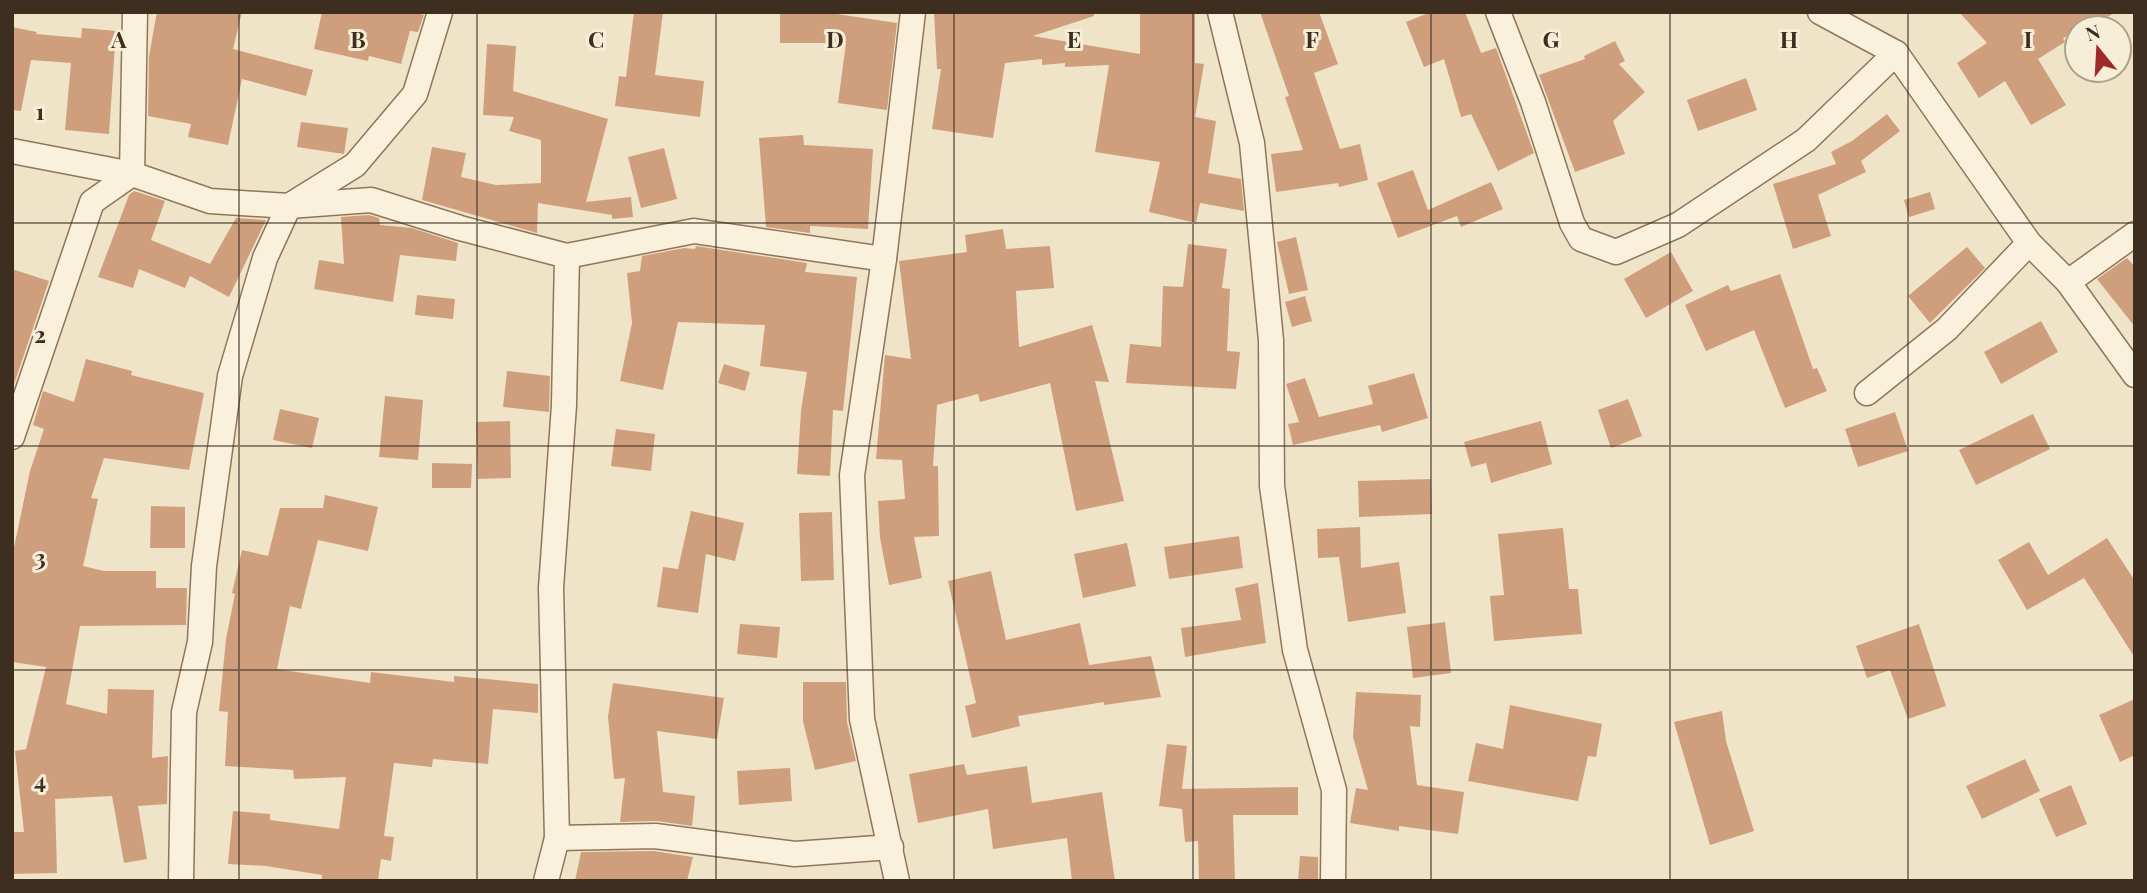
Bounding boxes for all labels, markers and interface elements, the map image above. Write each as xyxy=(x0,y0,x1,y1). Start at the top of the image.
north arrow xyxy=(2063,14,2133,84)
text: N xyxy=(2082,17,2103,46)
text: A xyxy=(110,23,127,54)
text: B xyxy=(350,23,366,54)
text: C xyxy=(588,23,604,54)
text: D xyxy=(826,23,844,54)
text: E xyxy=(1067,23,1081,54)
text: F xyxy=(1305,23,1319,54)
text: G xyxy=(1543,23,1560,54)
text: H xyxy=(1780,23,1798,54)
text: I xyxy=(2024,23,2032,54)
text: 1 xyxy=(36,95,45,126)
text: 2 xyxy=(34,318,46,349)
text: 3 xyxy=(34,541,46,572)
text: 4 xyxy=(34,764,46,795)

